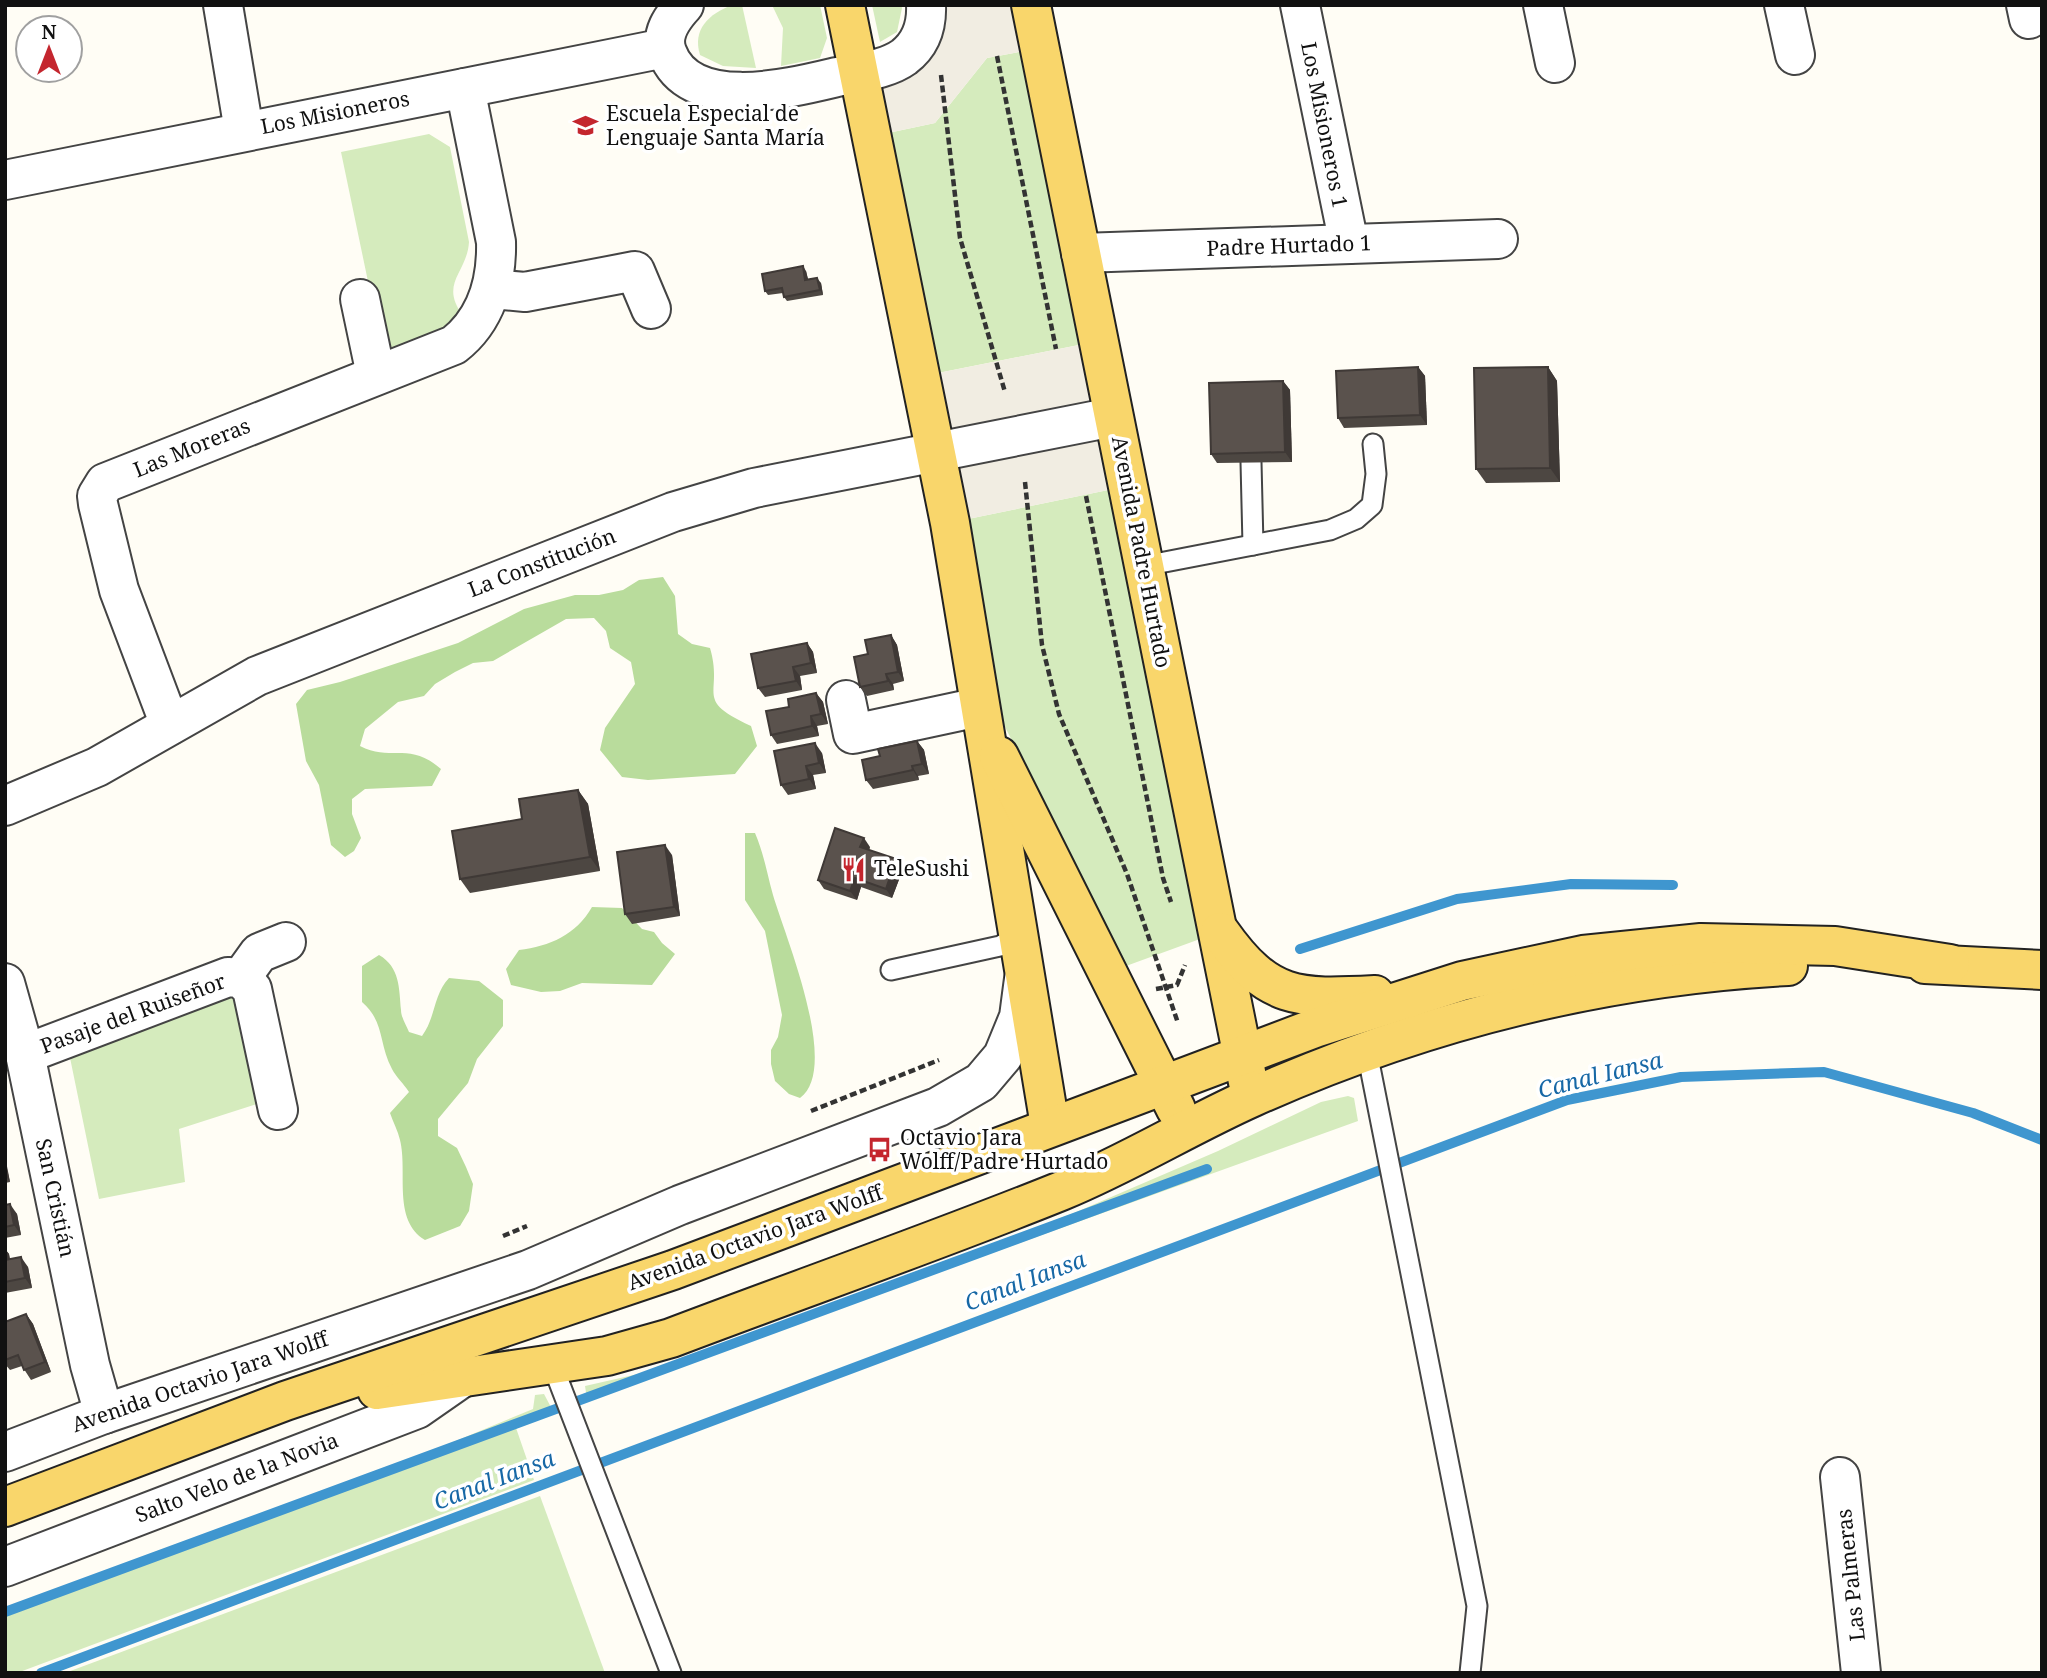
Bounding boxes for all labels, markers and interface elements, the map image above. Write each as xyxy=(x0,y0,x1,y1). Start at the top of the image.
north arrow xyxy=(14,14,84,84)
text: N xyxy=(42,19,57,45)
street label: Los Misioneros 1 xyxy=(1295,40,1355,210)
street label: Los Misioneros xyxy=(258,84,412,140)
place label: Escuela Especial de Lenguaje Santa María xyxy=(606,99,825,151)
school or university icon: Escuela Especial de Lenguaje Santa María xyxy=(572,112,600,140)
street label: Padre Hurtado 1 xyxy=(1206,228,1372,262)
street label: Las Moreras xyxy=(129,411,254,483)
street label: Avenida Padre Hurtado xyxy=(1106,434,1178,670)
street label: La Constitución xyxy=(464,521,619,603)
place label: TeleSushi xyxy=(874,854,969,882)
restaurant icon: TeleSushi xyxy=(840,855,868,883)
street label: Pasaje del Ruiseñor xyxy=(36,967,229,1060)
water label: Canal Iansa xyxy=(1534,1043,1666,1105)
place label: Octavio Jara Wolff/Padre Hurtado xyxy=(900,1123,1108,1175)
street label: San Cristián xyxy=(30,1136,82,1260)
bus stop icon: Octavio Jara Wolff/Padre Hurtado xyxy=(866,1136,894,1164)
street label: Avenida Octavio Jara Wolff xyxy=(623,1177,888,1296)
water label: Canal Iansa xyxy=(959,1242,1090,1318)
street label: Avenida Octavio Jara Wolff xyxy=(68,1323,334,1438)
street label: Salto Velo de la Novia xyxy=(131,1425,342,1529)
water label: Canal Iansa xyxy=(428,1441,559,1517)
street label: Las Palmeras xyxy=(1829,1508,1871,1643)

